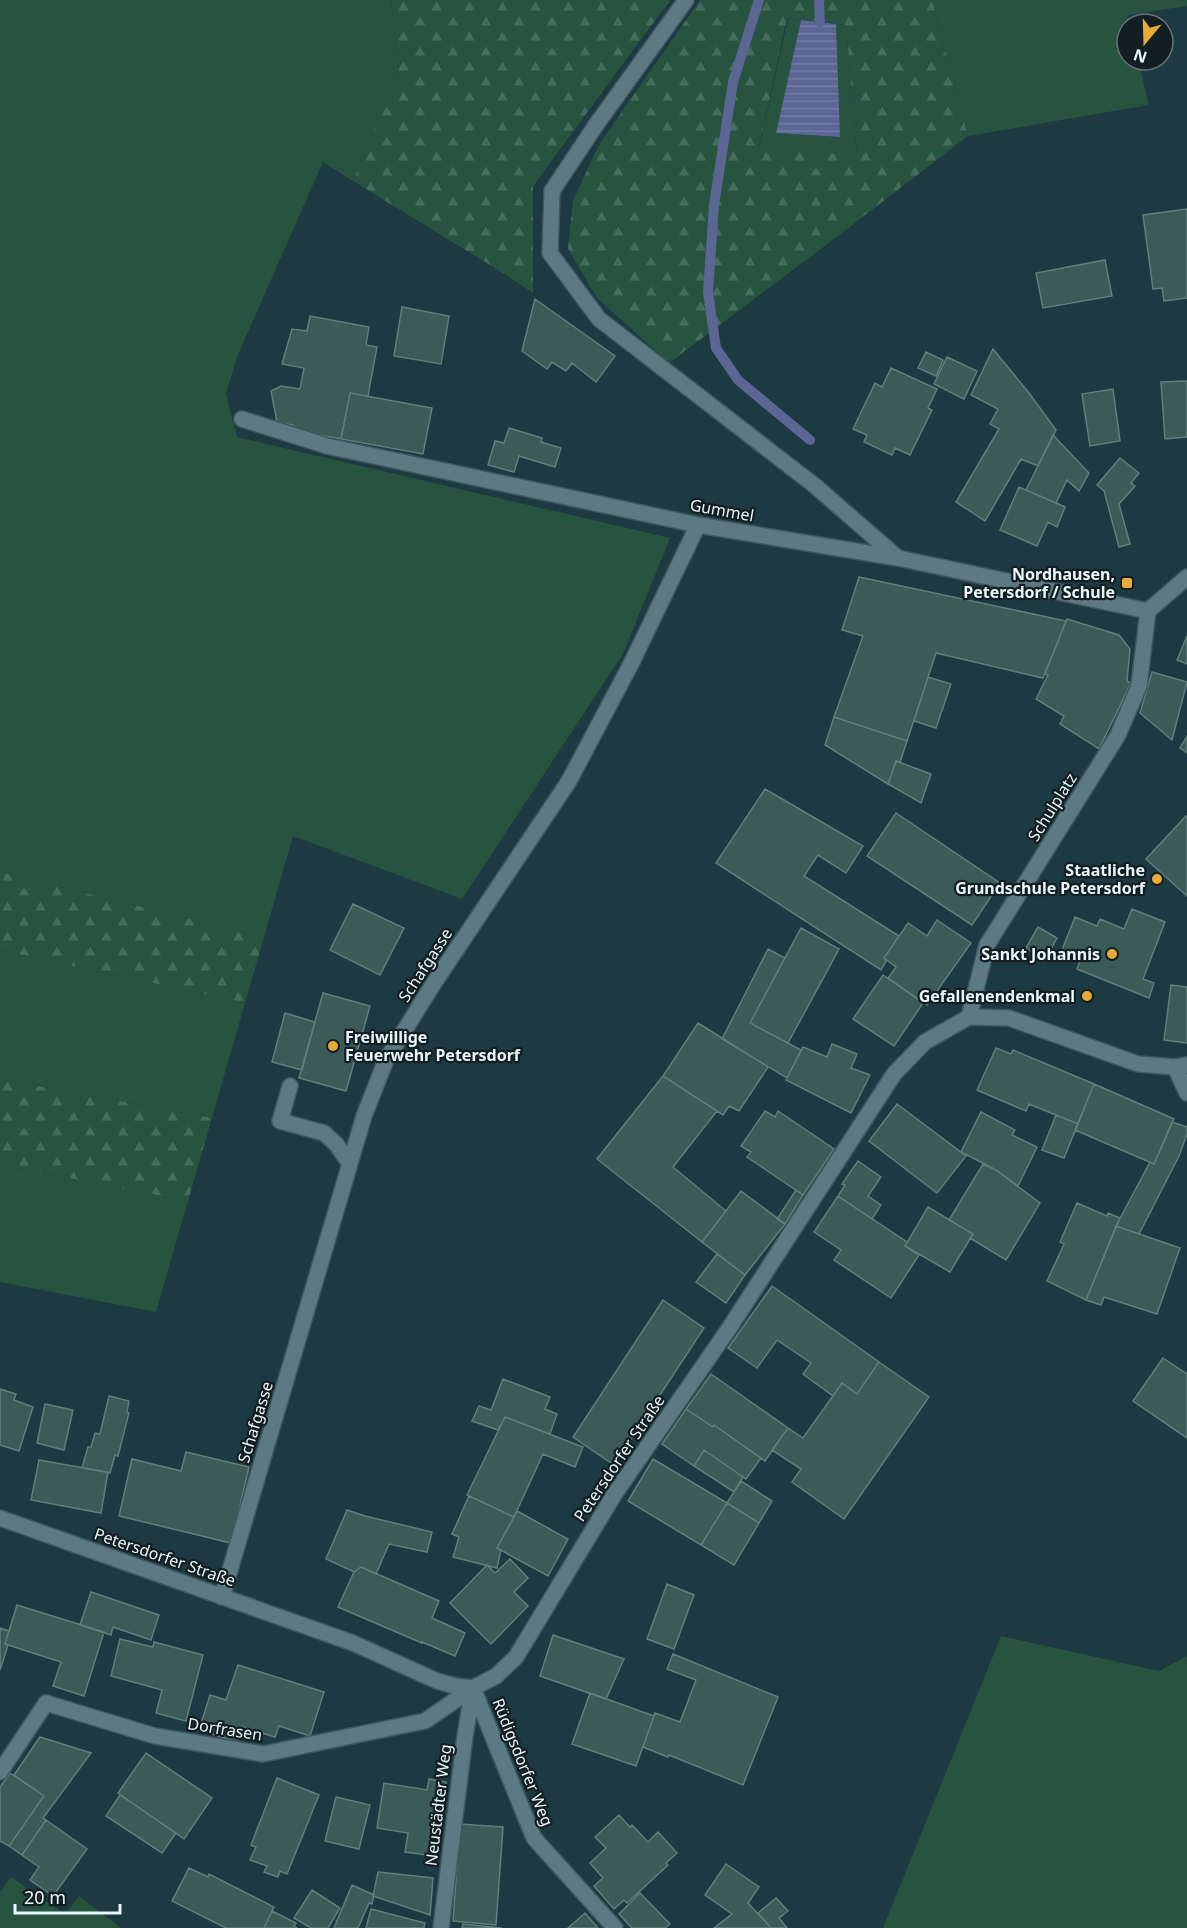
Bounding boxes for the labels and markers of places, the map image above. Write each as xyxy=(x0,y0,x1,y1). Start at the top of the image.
place label: Nordhausen, Petersdorf / Schule xyxy=(963,563,1115,603)
marker: Nordhausen, Petersdorf / Schule xyxy=(1120,576,1134,590)
place label: Staatliche Grundschule Petersdorf xyxy=(955,859,1146,899)
marker: Staatliche Grundschule Petersdorf xyxy=(1150,872,1164,886)
place label: Sankt Johannis xyxy=(981,943,1100,965)
marker: Sankt Johannis xyxy=(1105,947,1119,961)
place label: Gefallenendenkmal xyxy=(919,985,1075,1007)
marker: Gefallenendenkmal xyxy=(1080,989,1094,1003)
place label: Freiwillige Feuerwehr Petersdorf xyxy=(345,1026,521,1066)
marker: Freiwillige Feuerwehr Petersdorf xyxy=(326,1039,340,1053)

